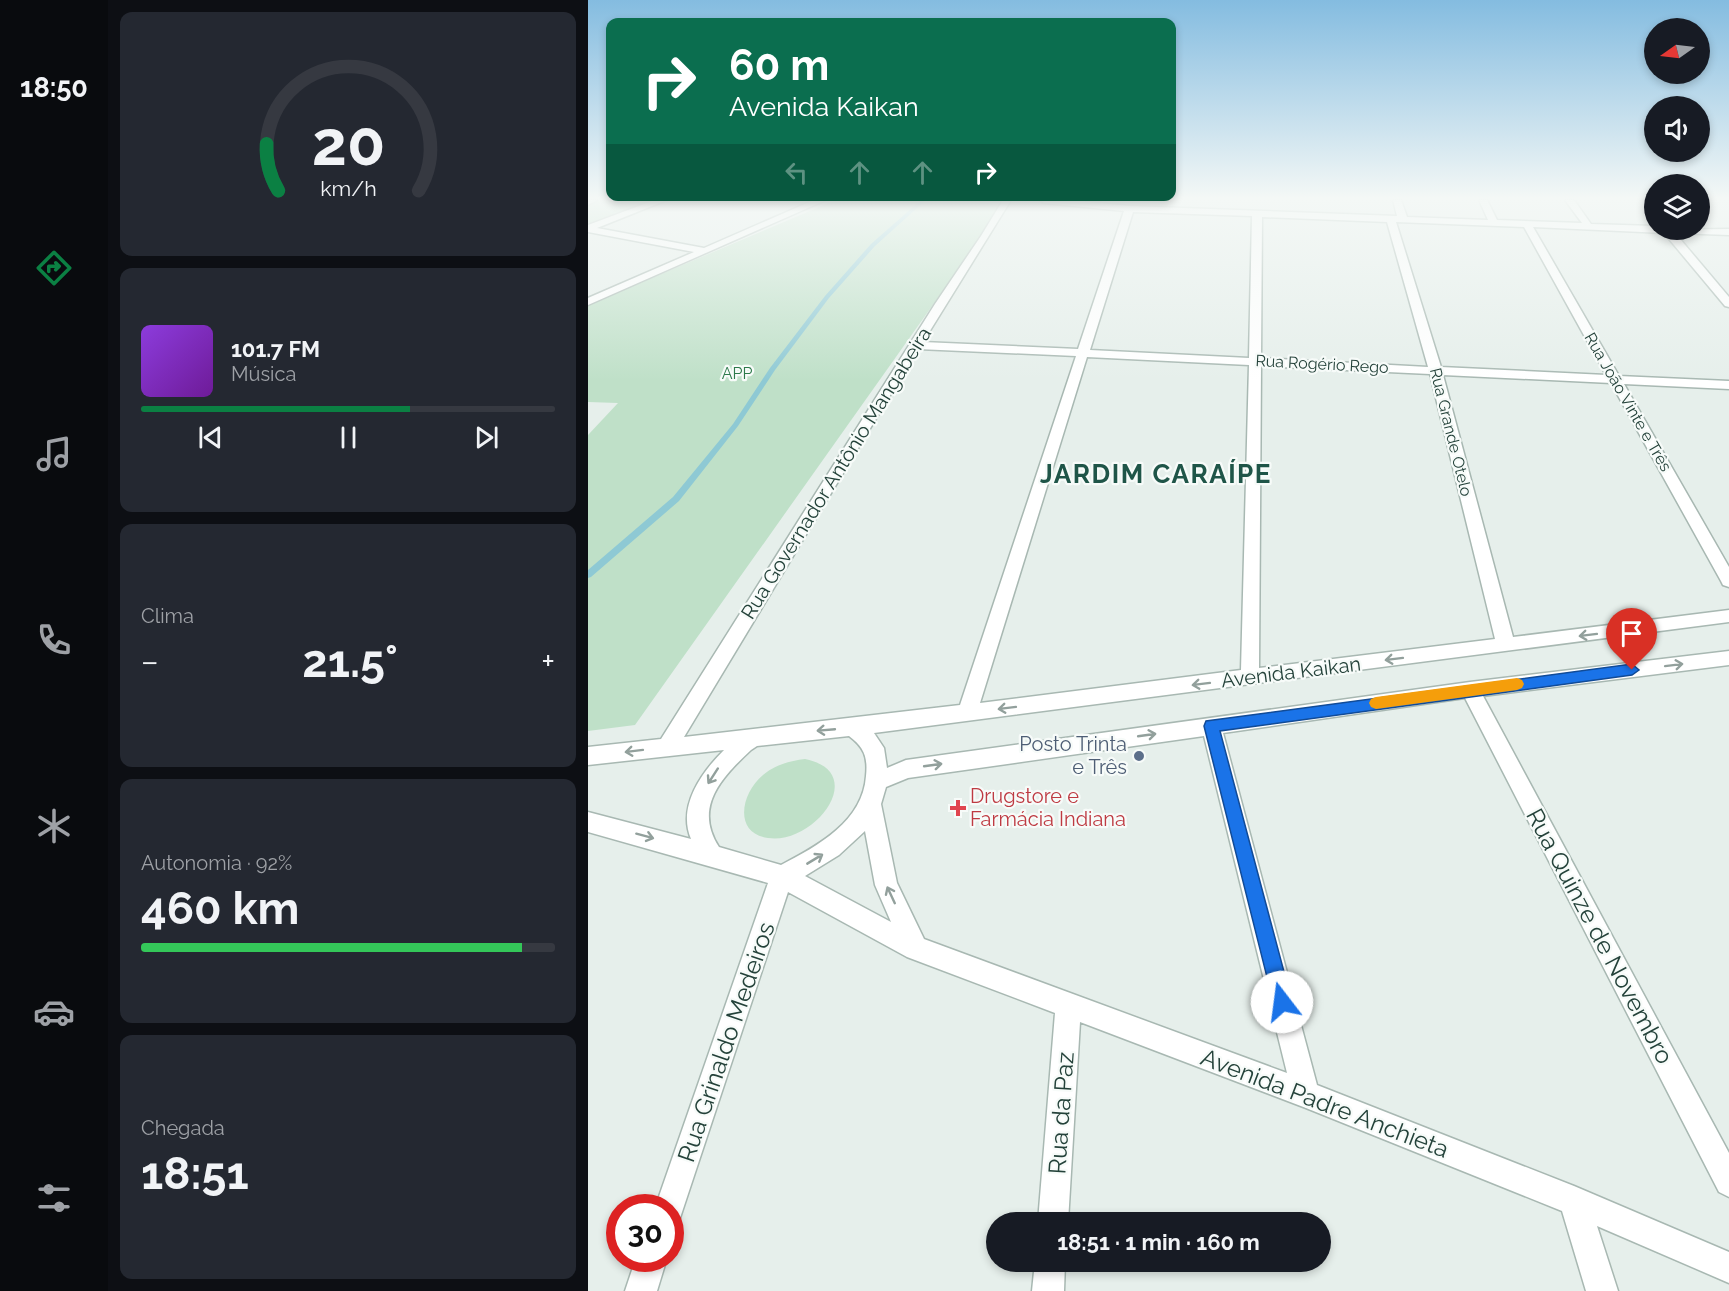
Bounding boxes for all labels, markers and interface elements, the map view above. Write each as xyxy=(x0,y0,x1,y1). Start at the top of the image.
north arrow xyxy=(1644,18,1710,84)
map controls xyxy=(1644,18,1710,240)
text: 60 m xyxy=(729,41,829,90)
icon: right xyxy=(630,42,708,120)
text: 18:50 xyxy=(20,72,88,103)
text: Avenida Kaikan xyxy=(729,91,919,122)
button: sound xyxy=(1644,96,1710,162)
text: 20 xyxy=(311,106,385,180)
icon: left xyxy=(780,156,813,189)
icon: ahead xyxy=(843,156,876,189)
icon: ahead xyxy=(906,156,939,189)
icon: right xyxy=(969,156,1002,189)
button: layers xyxy=(1644,174,1710,240)
text: km/h xyxy=(320,176,376,201)
icon: directions xyxy=(33,247,75,289)
street label: Rua Governador Antônio Mangabeira xyxy=(736,323,936,623)
street label: Rua João Vinte e Três xyxy=(1580,329,1676,475)
text: 101.7 FM xyxy=(231,336,320,362)
street label: Rua Rogério Rego xyxy=(1255,351,1389,377)
text: Música xyxy=(231,362,296,386)
park label: APP xyxy=(722,364,752,383)
street label: Rua Grande Otelo xyxy=(1426,366,1476,498)
icon: previous xyxy=(194,421,227,454)
icon: pause xyxy=(332,421,365,454)
icon: next xyxy=(470,421,503,454)
icon: music xyxy=(33,433,75,475)
district label: JARDIM CARAÍPE xyxy=(1040,459,1272,489)
text: Clima xyxy=(141,604,194,628)
pin xyxy=(1606,608,1657,670)
icon: arrive xyxy=(1615,617,1648,650)
icon: phone xyxy=(33,619,75,661)
one-way arrow xyxy=(1578,630,1598,641)
text: 21.5° xyxy=(302,635,398,688)
text: − xyxy=(141,642,159,681)
text: + xyxy=(541,642,555,681)
street label: Avenida Kaikan xyxy=(1220,652,1362,692)
one-way arrow xyxy=(1385,654,1405,665)
one-way arrow xyxy=(1663,659,1683,670)
one-way arrow xyxy=(1191,678,1211,689)
one-way arrow xyxy=(998,703,1018,714)
one-way arrow xyxy=(816,725,836,736)
one-way arrow xyxy=(1137,729,1157,740)
place label: Posto Trinta e Três xyxy=(1019,732,1127,779)
one-way arrow xyxy=(625,746,644,757)
marker: Posto Trinta e Três xyxy=(1132,749,1146,763)
one-way arrow xyxy=(923,759,943,770)
one-way arrow xyxy=(707,768,719,784)
place label: Drugstore e Farmácia Indiana xyxy=(970,784,1126,831)
marker: Drugstore e Farmácia Indiana xyxy=(951,801,965,815)
street label: Rua Quinze de Novembro xyxy=(1520,803,1680,1069)
icon: climate xyxy=(33,805,75,847)
one-way arrow xyxy=(635,831,654,843)
text: Autonomia · 92% xyxy=(141,851,292,875)
one-way arrow xyxy=(806,853,823,865)
text: 460 km xyxy=(141,882,299,935)
one-way arrow xyxy=(885,887,897,905)
street label: Rua Grinaldo Medeiros xyxy=(671,918,781,1166)
position arrow xyxy=(1250,970,1314,1034)
icon: car xyxy=(33,991,75,1033)
street label: Avenida Padre Anchieta xyxy=(1197,1042,1453,1164)
street label: Rua da Paz xyxy=(1042,1051,1080,1175)
text: Chegada xyxy=(141,1116,225,1140)
text: 18:51 xyxy=(141,1147,249,1200)
icon: filters xyxy=(33,1177,75,1219)
speed limit sign: 30 xyxy=(606,1194,684,1272)
text: 18:51 · 1 min · 160 m xyxy=(1057,1229,1260,1255)

